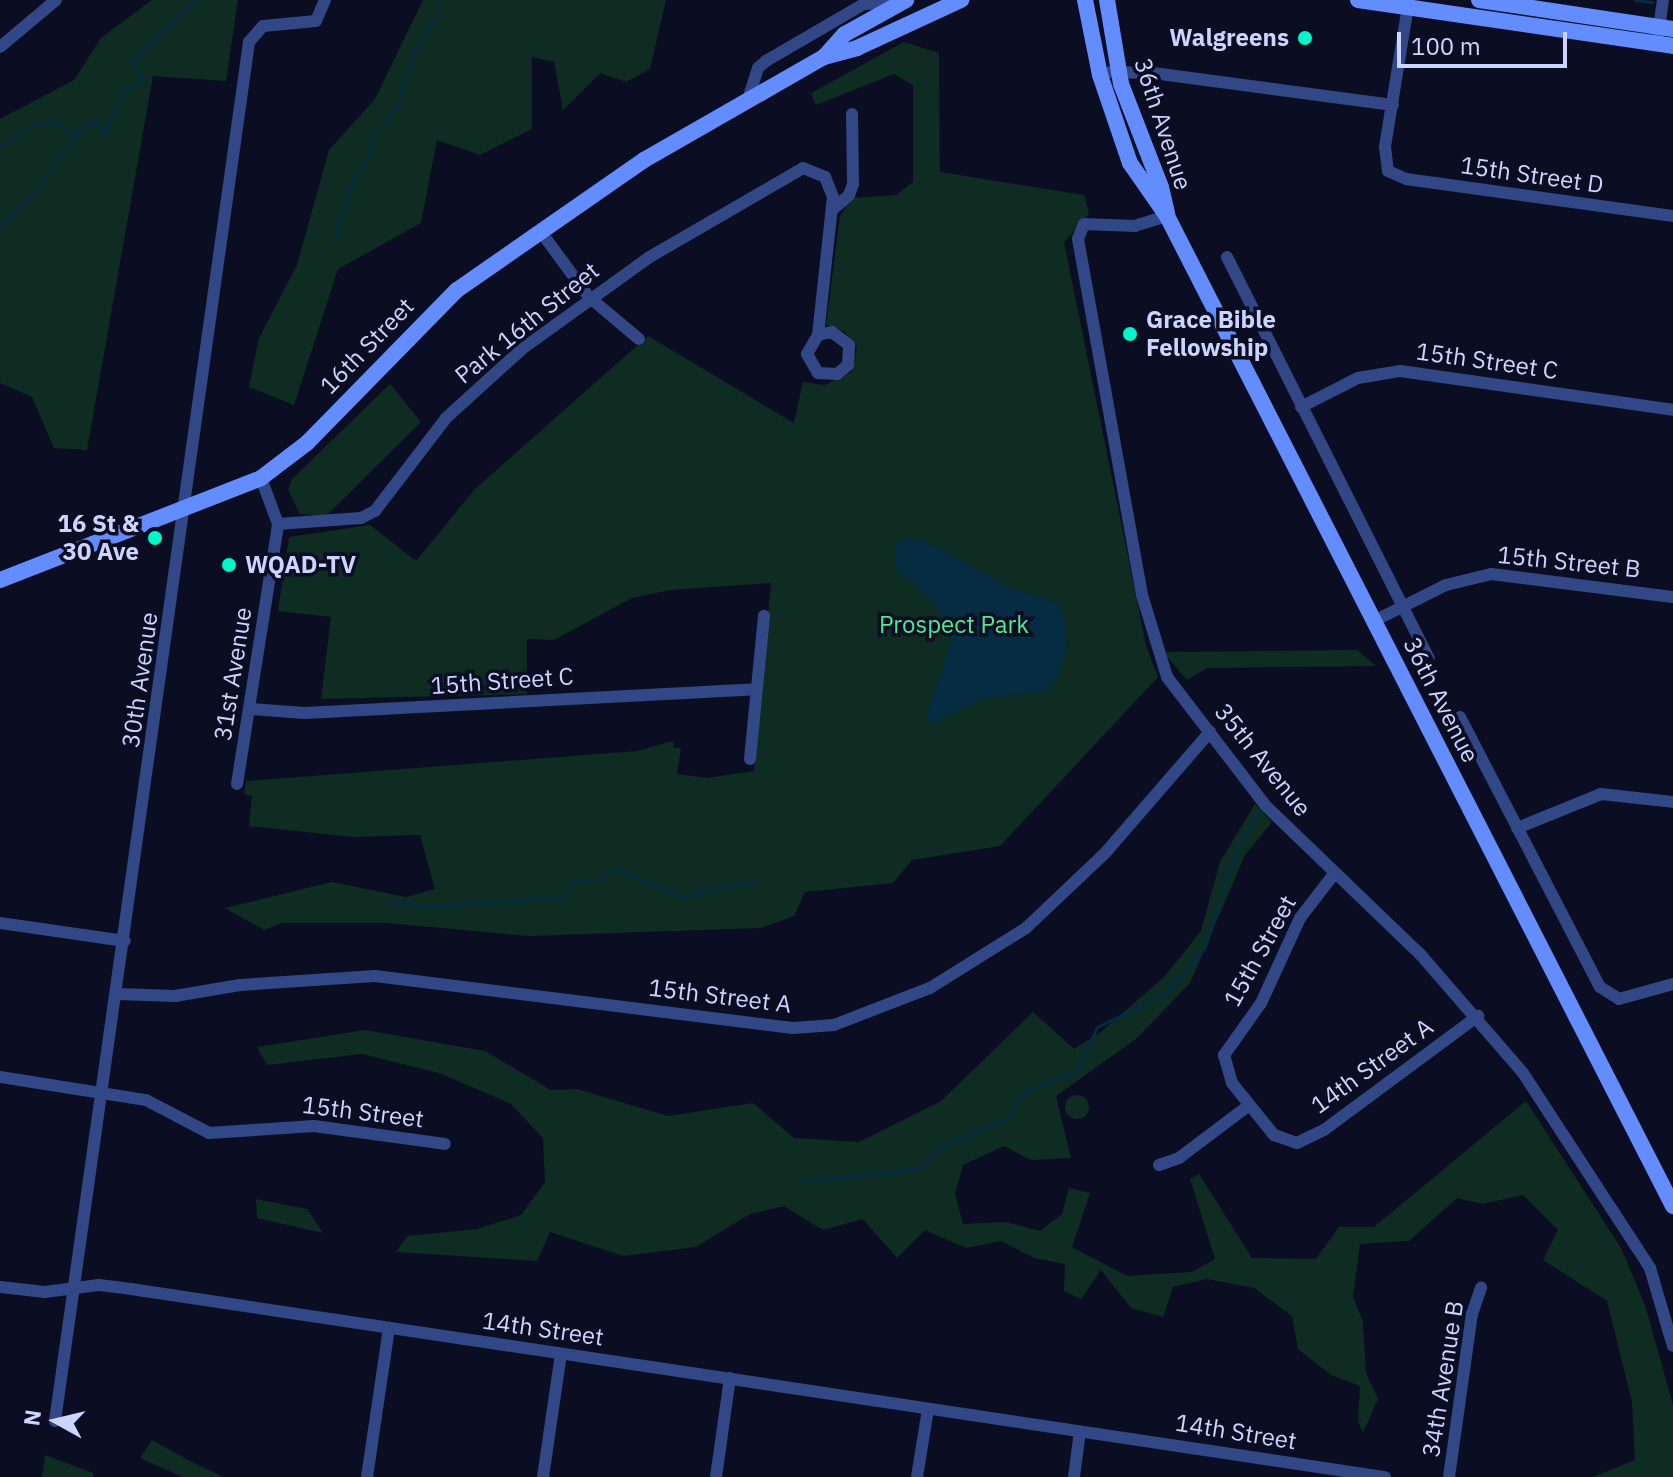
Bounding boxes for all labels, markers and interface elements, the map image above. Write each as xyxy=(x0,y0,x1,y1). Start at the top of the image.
scale bar xyxy=(1401,16,1571,66)
place label: Walgreens xyxy=(1169,24,1289,52)
marker: Walgreens xyxy=(1296,29,1314,47)
text: 100 m xyxy=(1411,30,1481,62)
street label: 36th Avenue xyxy=(1128,55,1198,193)
street label: 15th Street D xyxy=(1459,151,1605,199)
street label: Park 16th Street xyxy=(449,256,605,390)
street label: 16th Street xyxy=(314,292,420,400)
place label: Grace Bible Fellowship xyxy=(1146,306,1276,362)
marker: Grace Bible Fellowship xyxy=(1121,325,1139,343)
street label: 15th Street C xyxy=(1414,337,1560,385)
place label: 16 St & 30 Ave xyxy=(58,510,139,566)
marker: 16 St & 30 Ave xyxy=(146,529,164,547)
street label: 15th Street B xyxy=(1496,540,1642,584)
place label: WQAD-TV xyxy=(245,551,356,579)
marker: WQAD-TV xyxy=(220,556,238,574)
street label: 31st Avenue xyxy=(208,605,258,743)
street label: 30th Avenue xyxy=(116,610,164,750)
park label: Prospect Park xyxy=(879,611,1029,639)
street label: 36th Avenue xyxy=(1397,633,1485,767)
street label: 15th Street C xyxy=(430,662,574,700)
street label: 35th Avenue xyxy=(1209,698,1317,822)
street label: 15th Street xyxy=(1218,891,1302,1011)
street label: 15th Street A xyxy=(647,973,793,1019)
street label: 14th Street A xyxy=(1306,1012,1438,1120)
street label: 15th Street xyxy=(301,1090,425,1134)
street label: 34th Avenue B xyxy=(1416,1299,1470,1459)
street label: 14th Street xyxy=(480,1306,606,1352)
north arrow xyxy=(16,1381,96,1461)
text: N xyxy=(16,1408,47,1427)
street label: 14th Street xyxy=(1173,1408,1299,1456)

